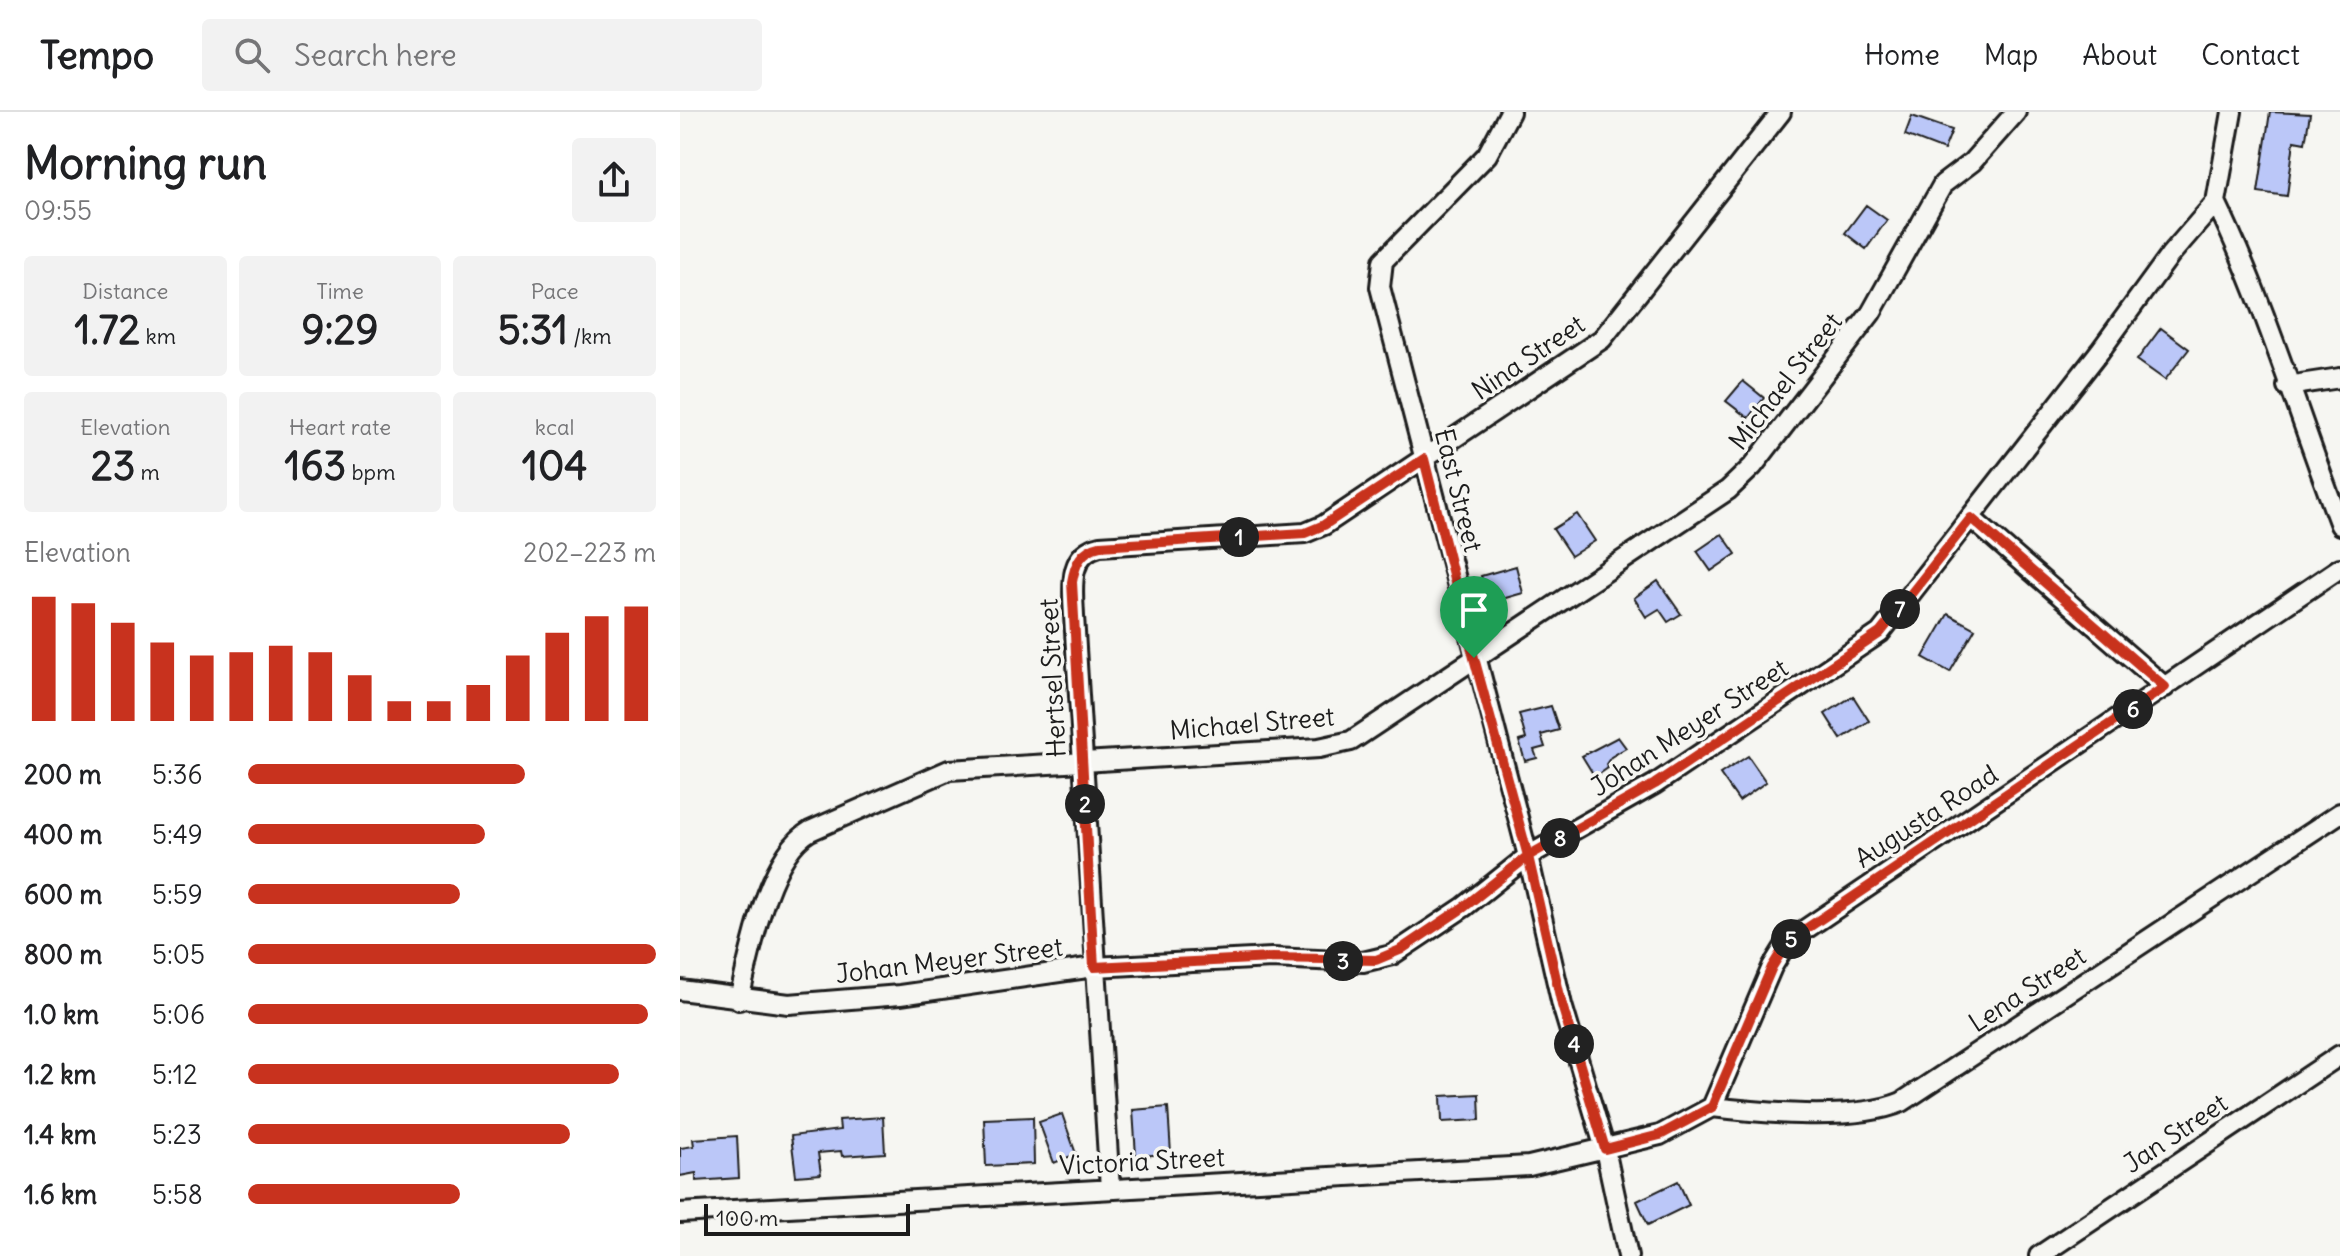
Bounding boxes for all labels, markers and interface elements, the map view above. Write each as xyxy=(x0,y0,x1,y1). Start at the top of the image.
search box xyxy=(202,19,762,91)
text: Tempo xyxy=(40,32,154,79)
icon: search xyxy=(230,33,274,77)
text: Search here xyxy=(294,36,457,74)
text: Home xyxy=(1864,37,1940,73)
text: Map xyxy=(1984,37,2038,73)
text: About xyxy=(2082,37,2157,73)
text: Contact xyxy=(2201,37,2300,73)
text: Morning run xyxy=(24,136,267,191)
button: share xyxy=(572,138,656,222)
text: 09:55 xyxy=(24,194,92,227)
text: Distance xyxy=(82,277,168,305)
text: Time xyxy=(316,277,364,305)
text: Pace xyxy=(531,277,579,305)
text: 1.72 xyxy=(75,305,140,355)
text: 9:29 xyxy=(302,305,378,355)
text: 5:31 xyxy=(498,305,568,355)
street label: Michael Street xyxy=(1721,306,1849,456)
street label: Nina Street xyxy=(1465,307,1591,407)
text: km xyxy=(140,322,176,350)
text: /km xyxy=(568,322,612,350)
text: Elevation xyxy=(80,413,170,441)
text: Heart rate xyxy=(289,413,391,441)
text: kcal xyxy=(535,413,574,441)
street label: East Street xyxy=(1428,425,1490,555)
text: 23 xyxy=(91,441,135,491)
text: 163 xyxy=(285,441,346,491)
text: 104 xyxy=(522,441,587,491)
text: m xyxy=(135,458,160,486)
text: bpm xyxy=(346,458,395,486)
pin: 1 xyxy=(1219,517,1259,557)
text: 1 xyxy=(1235,523,1243,551)
text: Elevation xyxy=(24,536,131,569)
text: 202–223 m xyxy=(523,536,656,569)
pin xyxy=(1440,576,1508,658)
icon: arrive xyxy=(1452,588,1496,632)
pin: 7 xyxy=(1880,589,1920,629)
text: 7 xyxy=(1895,595,1905,623)
street label: Hertsel Street xyxy=(1031,597,1073,758)
street label: Johan Meyer Street xyxy=(1584,651,1794,803)
pin: 6 xyxy=(2113,689,2153,729)
text: 6 xyxy=(2127,695,2139,723)
street label: Michael Street xyxy=(1168,699,1336,747)
street label: Augusta Road xyxy=(1848,757,2004,875)
text: 200 m xyxy=(24,758,101,791)
text: 5:36 xyxy=(152,758,203,791)
pin: 2 xyxy=(1065,784,1105,824)
text: 2 xyxy=(1079,790,1091,818)
text: 400 m xyxy=(24,818,102,851)
text: 5:49 xyxy=(152,818,203,851)
pin: 8 xyxy=(1540,818,1580,858)
text: 8 xyxy=(1554,824,1566,852)
text: 600 m xyxy=(24,878,102,911)
text: 5:59 xyxy=(152,878,203,911)
pin: 5 xyxy=(1771,919,1811,959)
text: 5 xyxy=(1785,925,1797,953)
street label: Johan Meyer Street xyxy=(833,930,1065,990)
text: 800 m xyxy=(24,938,102,971)
text: 5:05 xyxy=(152,938,205,971)
street label: Lena Street xyxy=(1962,939,2092,1039)
pin: 3 xyxy=(1323,941,1363,981)
text: 3 xyxy=(1337,947,1349,975)
text: 1.0 km xyxy=(24,998,99,1031)
text: 5:06 xyxy=(152,998,205,1031)
pin: 4 xyxy=(1554,1024,1594,1064)
text: 4 xyxy=(1568,1030,1580,1058)
text: 1.2 km xyxy=(24,1058,96,1091)
text: 5:12 xyxy=(152,1058,197,1091)
street label: Jan Street xyxy=(2117,1086,2234,1180)
text: 1.4 km xyxy=(24,1118,97,1151)
text: 5:23 xyxy=(152,1118,202,1151)
street label: Victoria Street xyxy=(1058,1140,1226,1182)
text: 1.6 km xyxy=(24,1178,97,1211)
text: 5:58 xyxy=(152,1178,203,1211)
scale bar xyxy=(704,1200,910,1236)
text: 100 m xyxy=(716,1204,778,1232)

